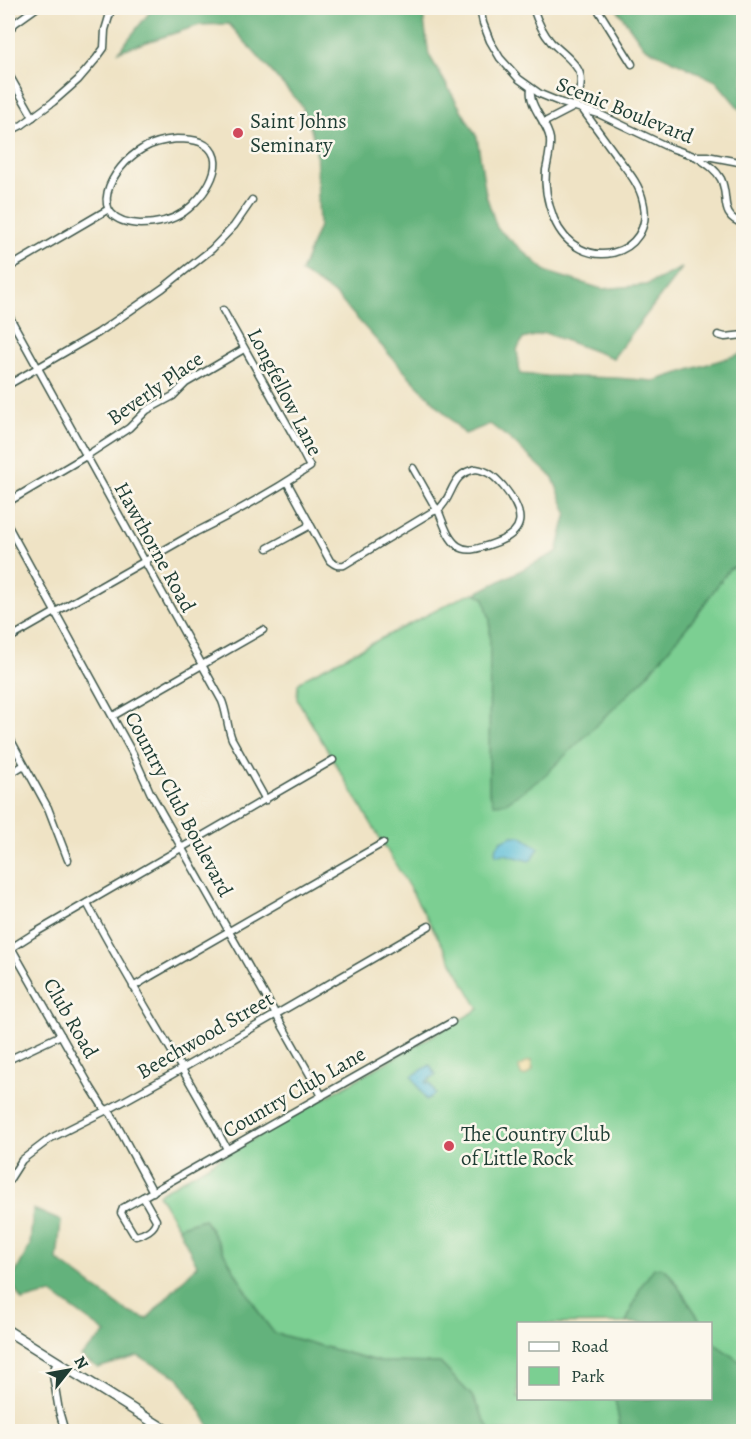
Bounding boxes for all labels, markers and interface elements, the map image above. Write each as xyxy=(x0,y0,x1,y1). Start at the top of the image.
street label: Scenic Boulevard xyxy=(552,70,698,151)
place label: Saint Johns Seminary xyxy=(250,107,347,159)
marker: Saint Johns Seminary xyxy=(231,126,245,140)
street label: Longfellow Lane xyxy=(241,323,329,461)
street label: Beverly Place xyxy=(101,345,209,431)
street label: Hawthorne Road xyxy=(108,477,203,618)
street label: Country Club Boulevard xyxy=(118,707,240,902)
street label: Club Road xyxy=(37,973,106,1064)
street label: Beechwood Street xyxy=(132,985,278,1085)
street label: Country Club Lane xyxy=(217,1040,371,1144)
place label: The Country Club of Little Rock xyxy=(461,1120,611,1172)
marker: The Country Club of Little Rock xyxy=(442,1139,456,1153)
legend xyxy=(517,1322,712,1400)
text: Road xyxy=(571,1334,609,1358)
north arrow xyxy=(39,1340,99,1400)
text: N xyxy=(69,1352,94,1374)
text: Park xyxy=(571,1364,605,1388)

